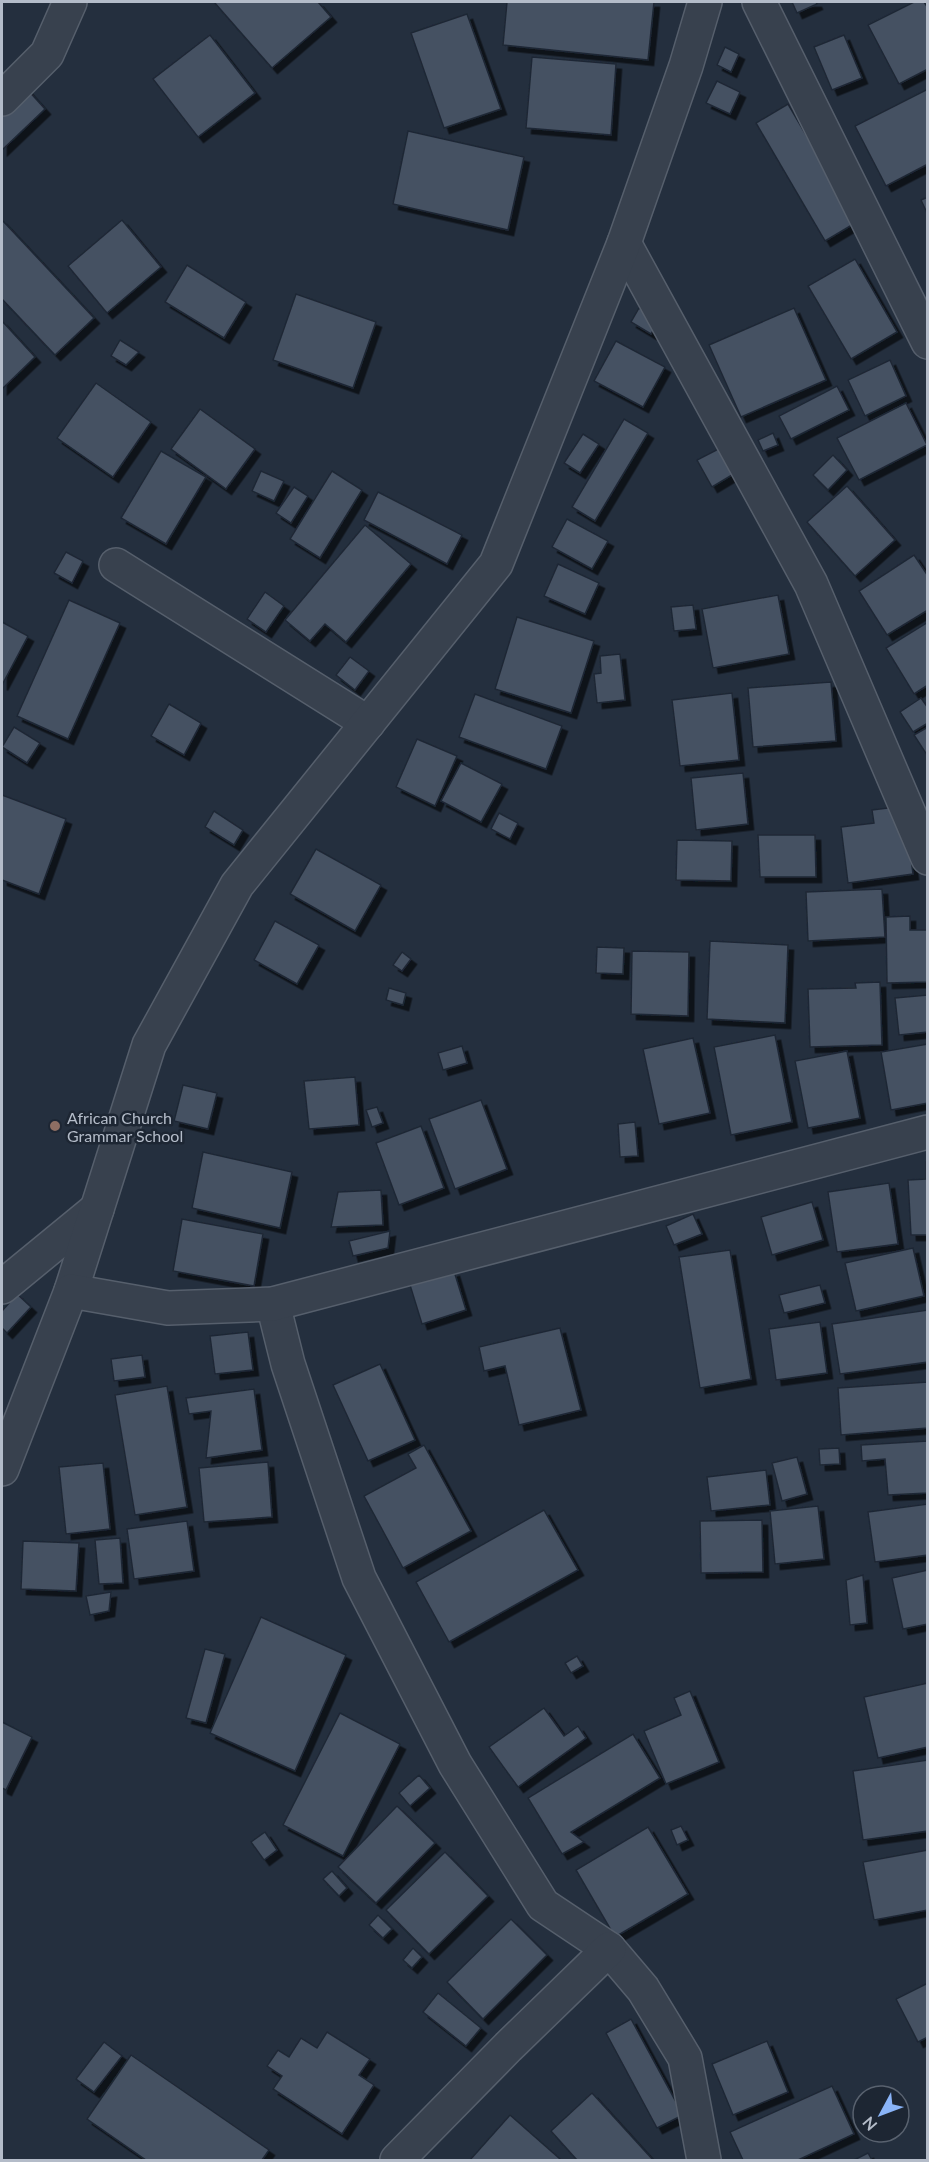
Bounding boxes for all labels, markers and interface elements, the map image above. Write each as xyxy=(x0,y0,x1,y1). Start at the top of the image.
place label: African Church Grammar School xyxy=(67,1108,183,1145)
marker: African Church Grammar School xyxy=(48,1119,62,1133)
north arrow xyxy=(851,2084,911,2144)
text: N xyxy=(858,2113,881,2135)

